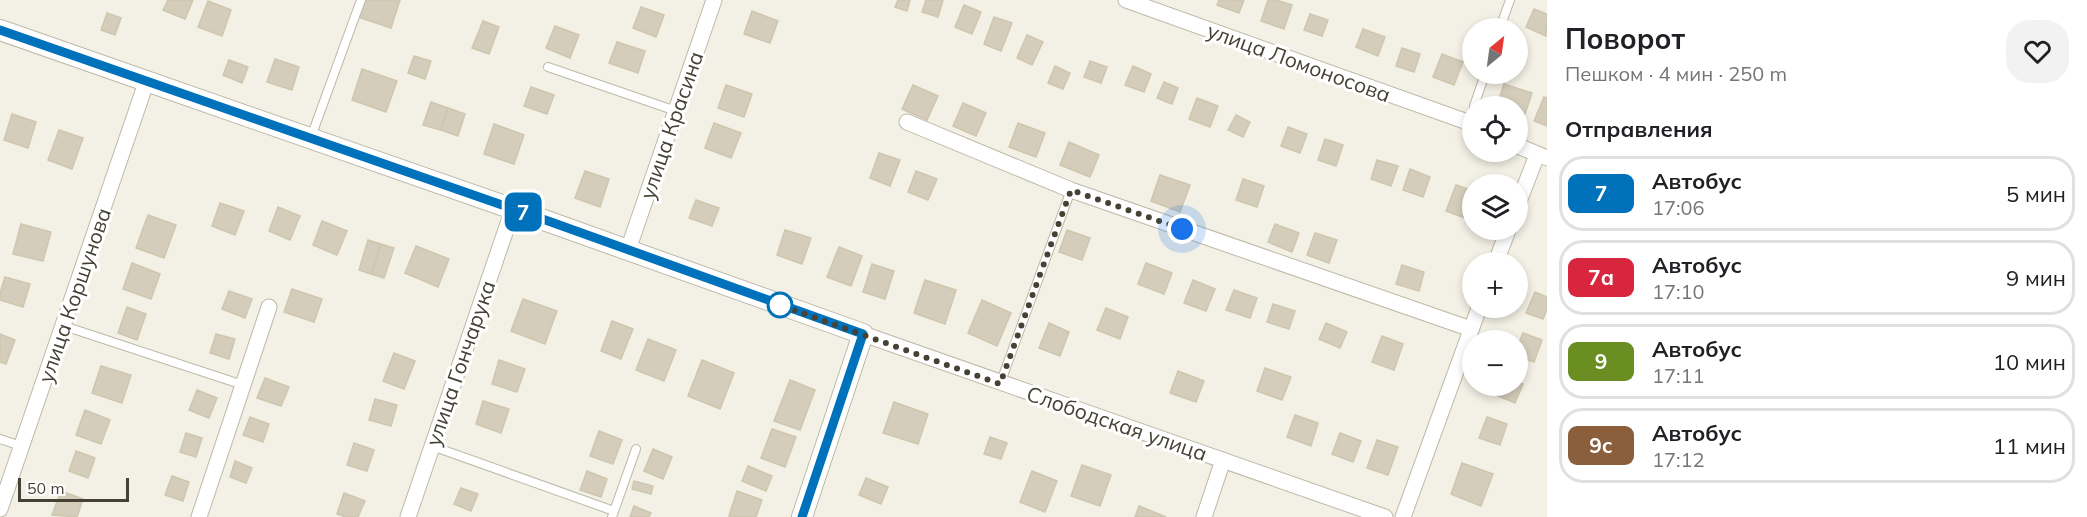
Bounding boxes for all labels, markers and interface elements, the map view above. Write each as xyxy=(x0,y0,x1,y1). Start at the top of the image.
street label: улица Ломоносова xyxy=(1204,17,1394,107)
north arrow xyxy=(1462,18,1528,84)
map controls xyxy=(1462,18,1528,396)
button: heart xyxy=(2006,20,2069,83)
text: Поворот xyxy=(1565,21,1685,56)
street label: улица Красина xyxy=(634,48,708,202)
text: Пешком · 4 мин · 250 m xyxy=(1565,61,1787,86)
button: locate xyxy=(1462,96,1528,162)
text: Отправления xyxy=(1565,115,1713,143)
text: Автобус xyxy=(1652,167,1742,195)
button: layers xyxy=(1462,174,1528,240)
text: 7 xyxy=(1595,180,1607,206)
text: 5 мин xyxy=(2006,180,2066,208)
line badge: 7 xyxy=(504,192,542,232)
text: 17:06 xyxy=(1652,195,1705,220)
text: 7 xyxy=(517,199,529,225)
street label: улица Коршунова xyxy=(32,204,116,386)
your location xyxy=(1167,214,1197,244)
text: Автобус xyxy=(1652,251,1742,279)
button: + xyxy=(1462,252,1528,318)
text: 7а xyxy=(1588,264,1614,290)
text: 9 мин xyxy=(2006,264,2066,292)
street label: улица Гончарука xyxy=(419,277,501,449)
text: 17:10 xyxy=(1652,279,1705,304)
unlabelled marker xyxy=(767,292,793,318)
button: − xyxy=(1462,330,1528,396)
text: Автобус xyxy=(1652,335,1742,363)
text: 9 xyxy=(1595,348,1607,374)
text: 10 мин xyxy=(1993,348,2066,376)
text: 17:11 xyxy=(1652,363,1705,388)
street label: Слободская улица xyxy=(1023,380,1211,466)
text: Автобус xyxy=(1652,419,1742,447)
text: 9с xyxy=(1589,432,1613,458)
text: 11 мин xyxy=(1993,432,2066,460)
text: 17:12 xyxy=(1652,447,1705,472)
scale bar xyxy=(18,475,129,502)
text: 50 m xyxy=(27,478,64,498)

